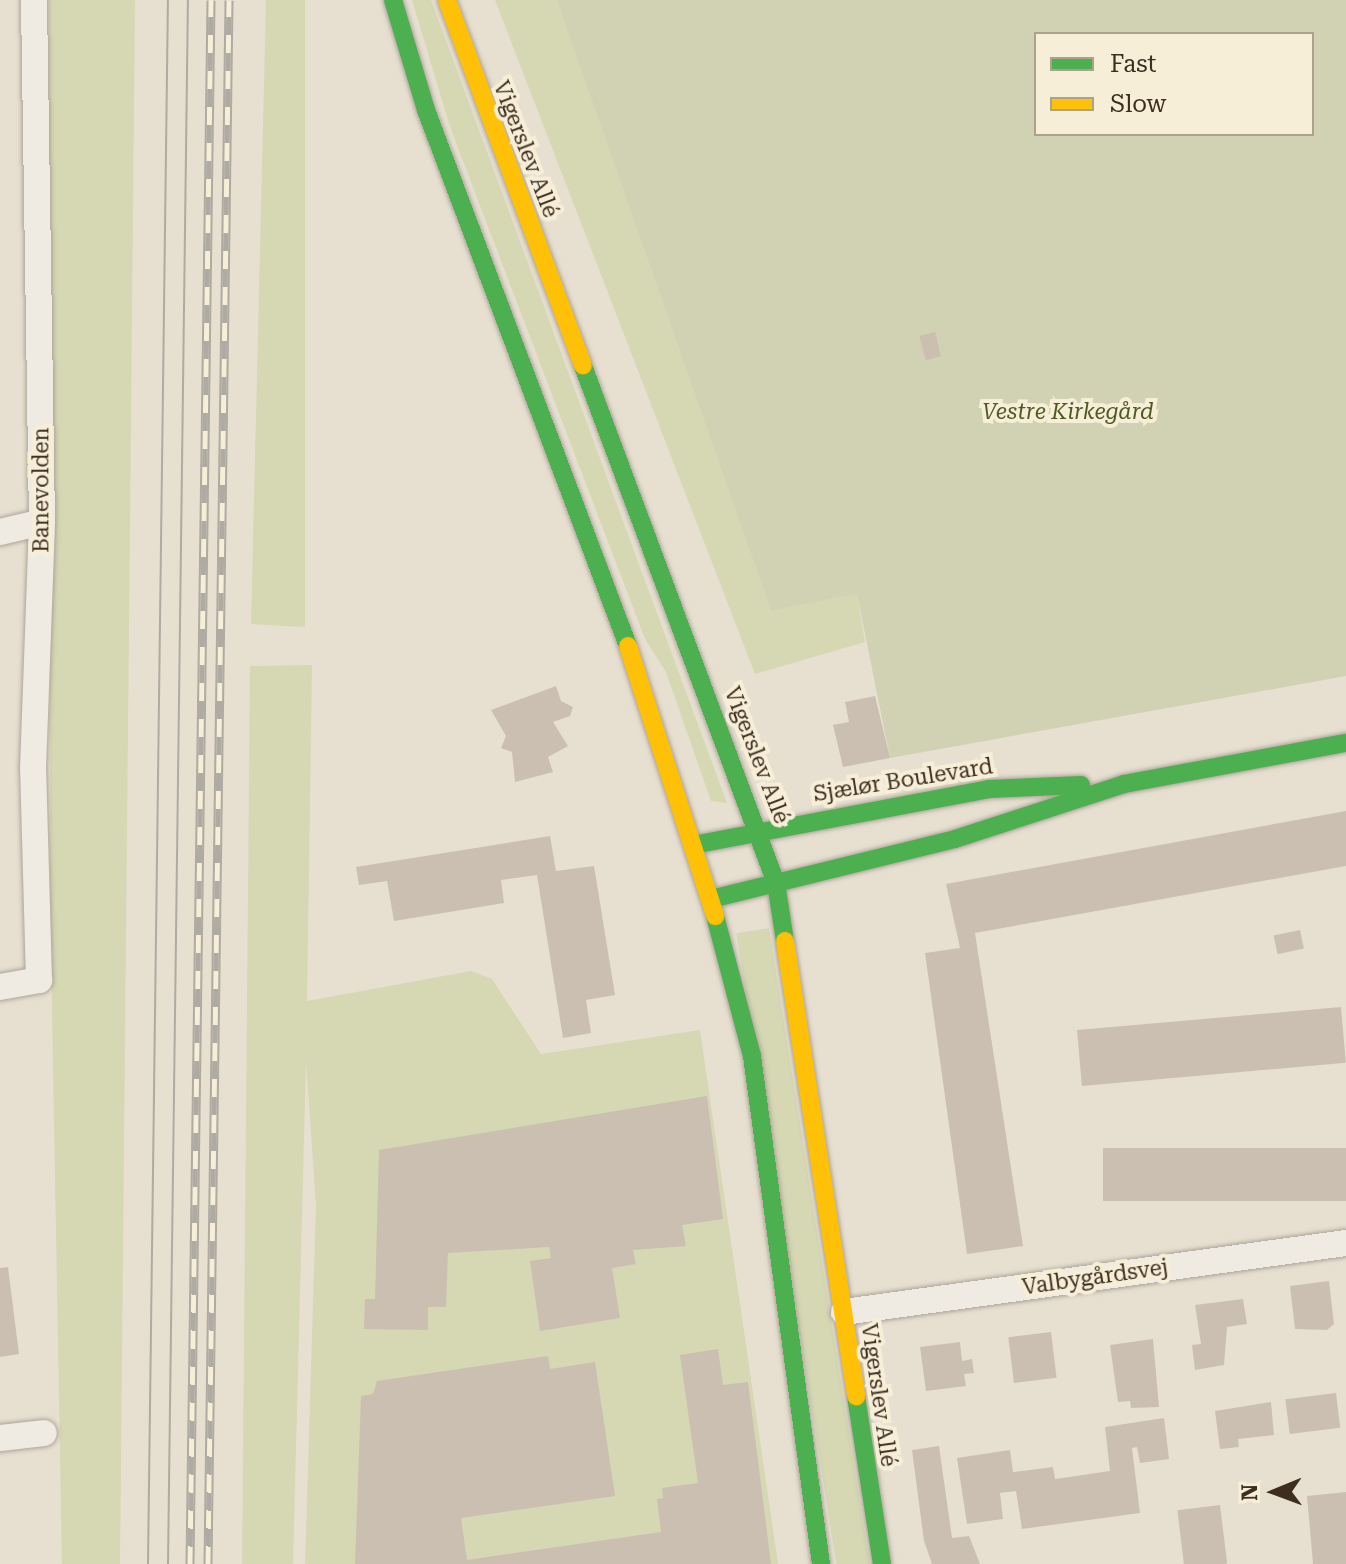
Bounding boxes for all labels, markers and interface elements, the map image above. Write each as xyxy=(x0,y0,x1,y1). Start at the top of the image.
legend xyxy=(1034,32,1314,136)
text: Fast xyxy=(1110,50,1157,78)
street label: Vigerslev Allé xyxy=(488,77,564,221)
text: Slow xyxy=(1110,90,1166,118)
park label: Vestre Kirkegård xyxy=(982,399,1154,425)
street label: Banevolden xyxy=(28,427,54,553)
street label: Vigerslev Allé xyxy=(719,683,795,827)
street label: Sjælør Boulevard xyxy=(811,753,995,807)
street label: Valbygårdsvej xyxy=(1020,1254,1170,1300)
street label: Vigerslev Allé xyxy=(856,1322,902,1468)
north arrow xyxy=(1234,1452,1314,1532)
text: N xyxy=(1237,1484,1262,1501)

